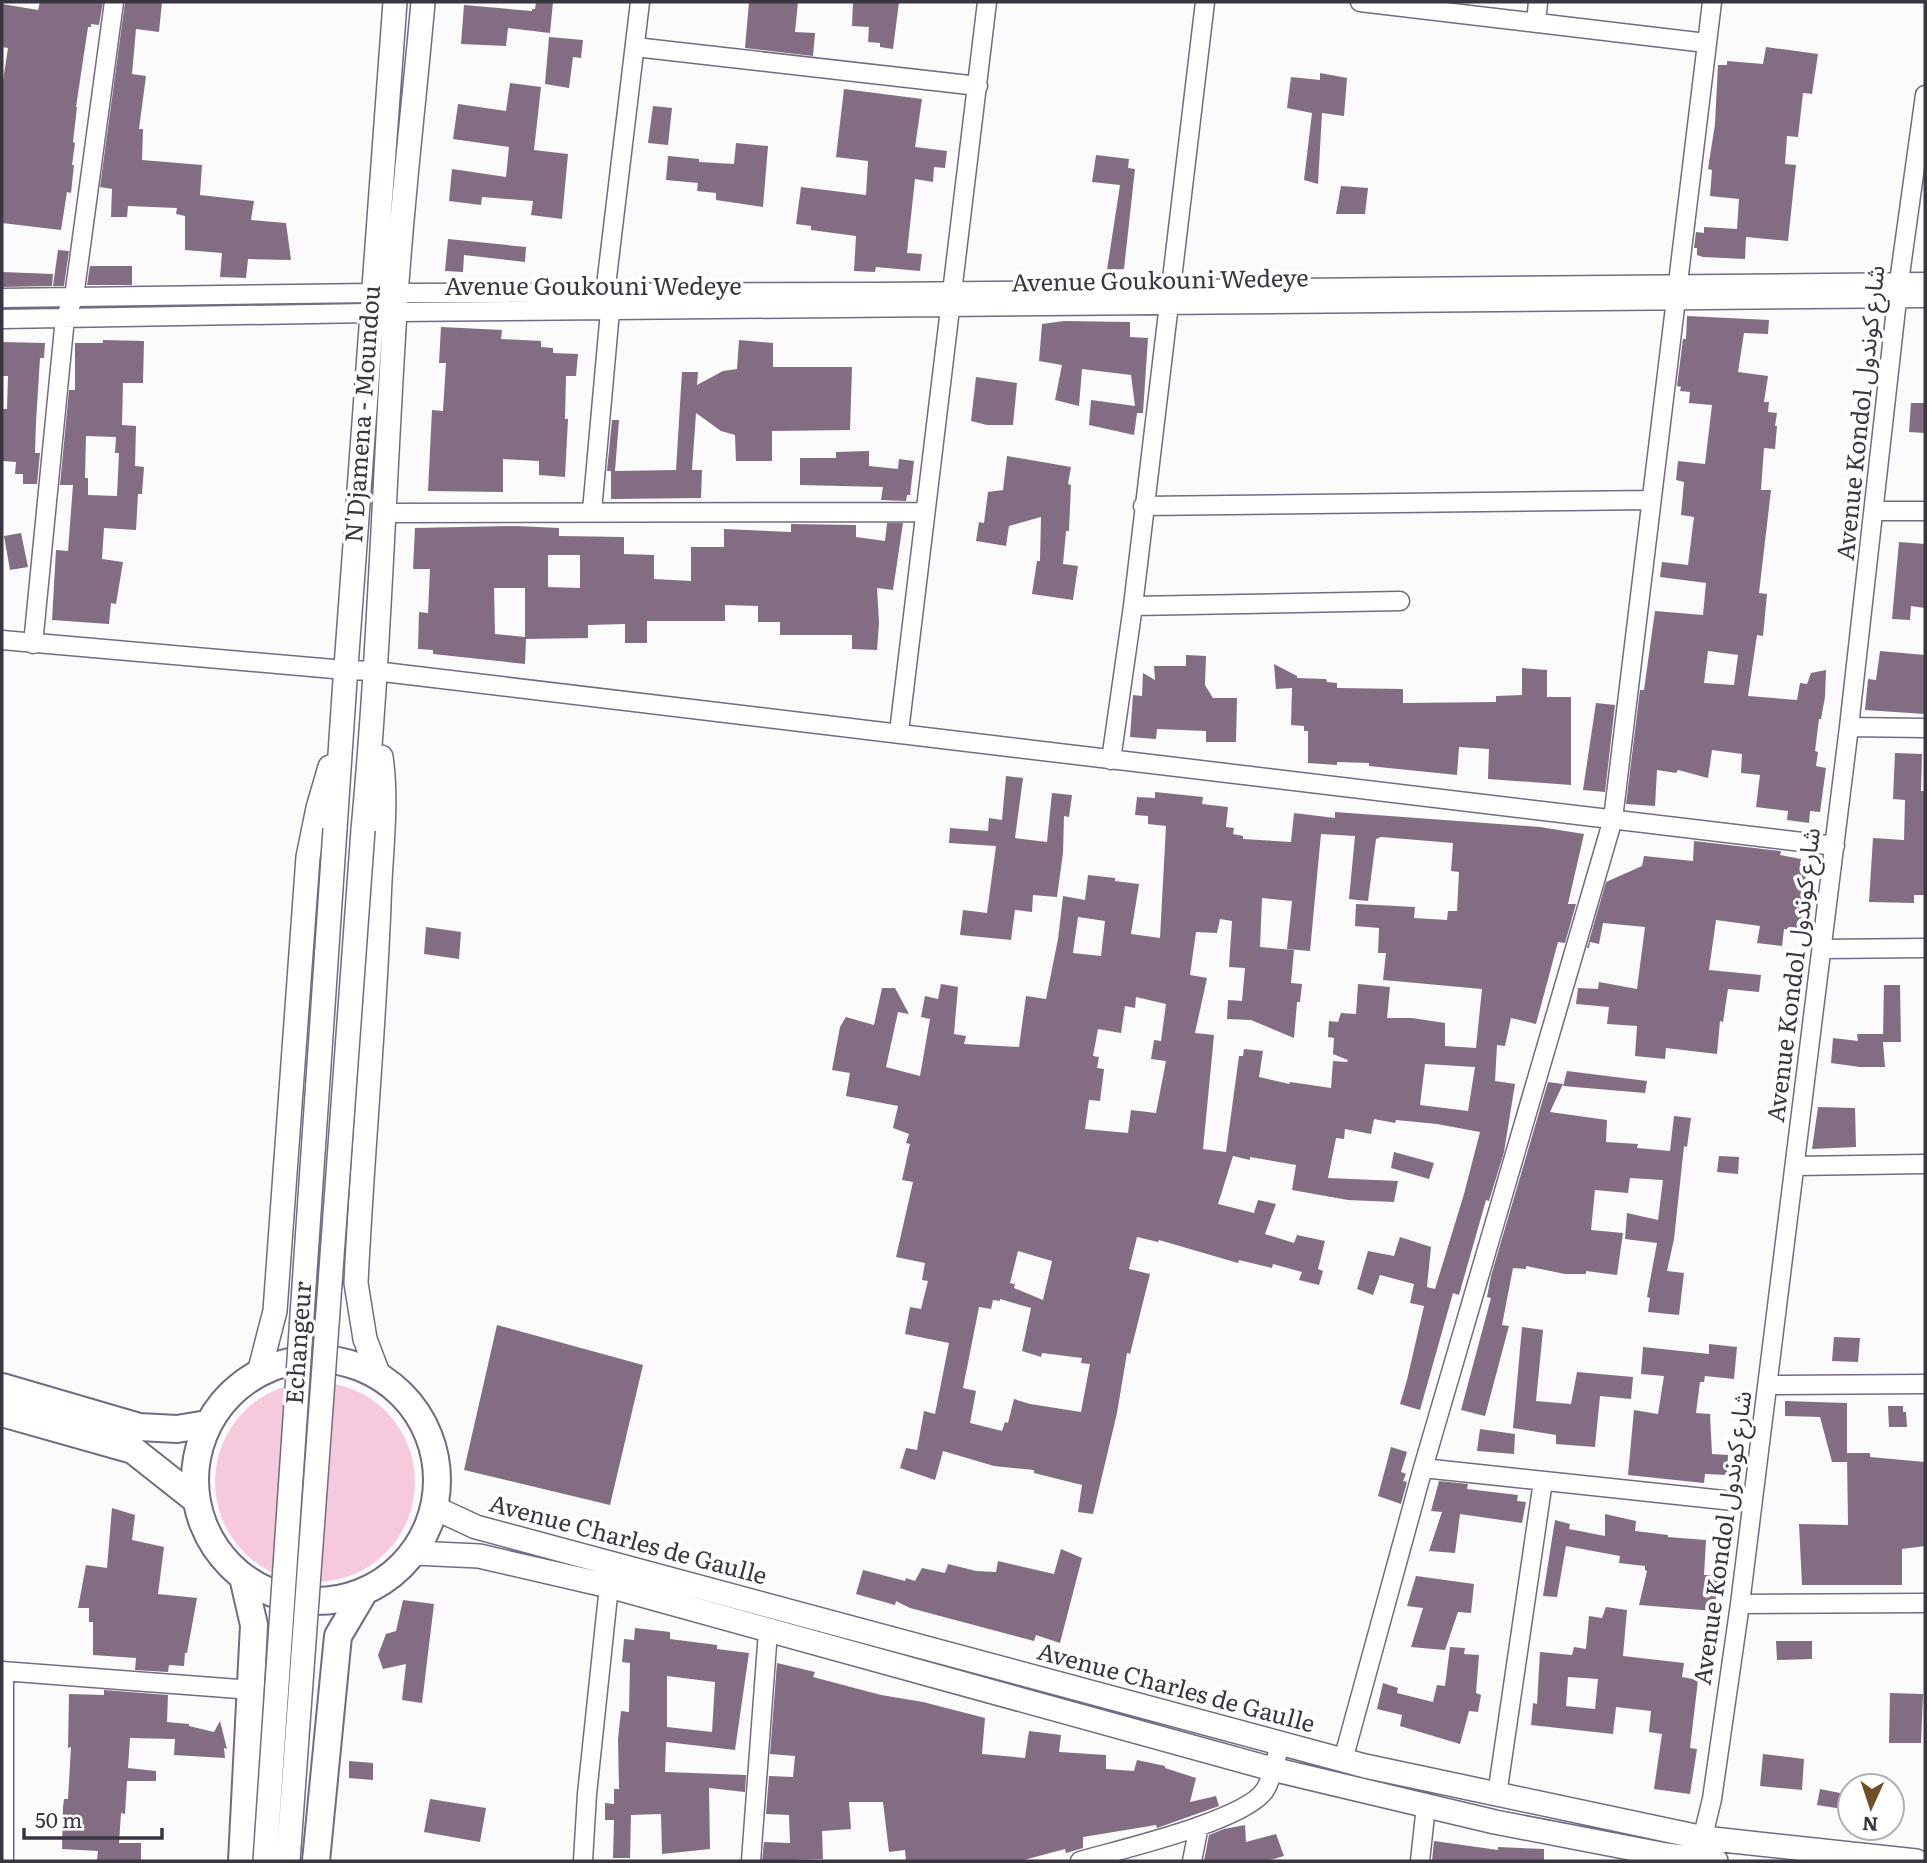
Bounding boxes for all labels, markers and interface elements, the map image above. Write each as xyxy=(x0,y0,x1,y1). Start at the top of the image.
street label: Avenue Goukouni Wedeye xyxy=(1011,258,1309,299)
street label: Avenue Kondol شارع كوندول xyxy=(1826,263,1893,562)
street label: Avenue Goukouni Wedeye xyxy=(444,267,742,302)
street label: N'Djamena - Moundou xyxy=(334,284,387,544)
street label: Avenue Kondol شارع كوندول xyxy=(1756,825,1829,1124)
street label: Echangeur xyxy=(275,1279,318,1406)
street label: Avenue Kondol شارع كوندول xyxy=(1683,1388,1760,1687)
street label: Avenue Charles de Gaulle xyxy=(486,1484,771,1592)
street label: Avenue Charles de Gaulle xyxy=(1034,1632,1319,1740)
north arrow xyxy=(1836,1772,1906,1842)
scale bar xyxy=(24,1797,163,1841)
text: 50 m xyxy=(35,1803,82,1834)
text: N xyxy=(1861,1811,1879,1839)

